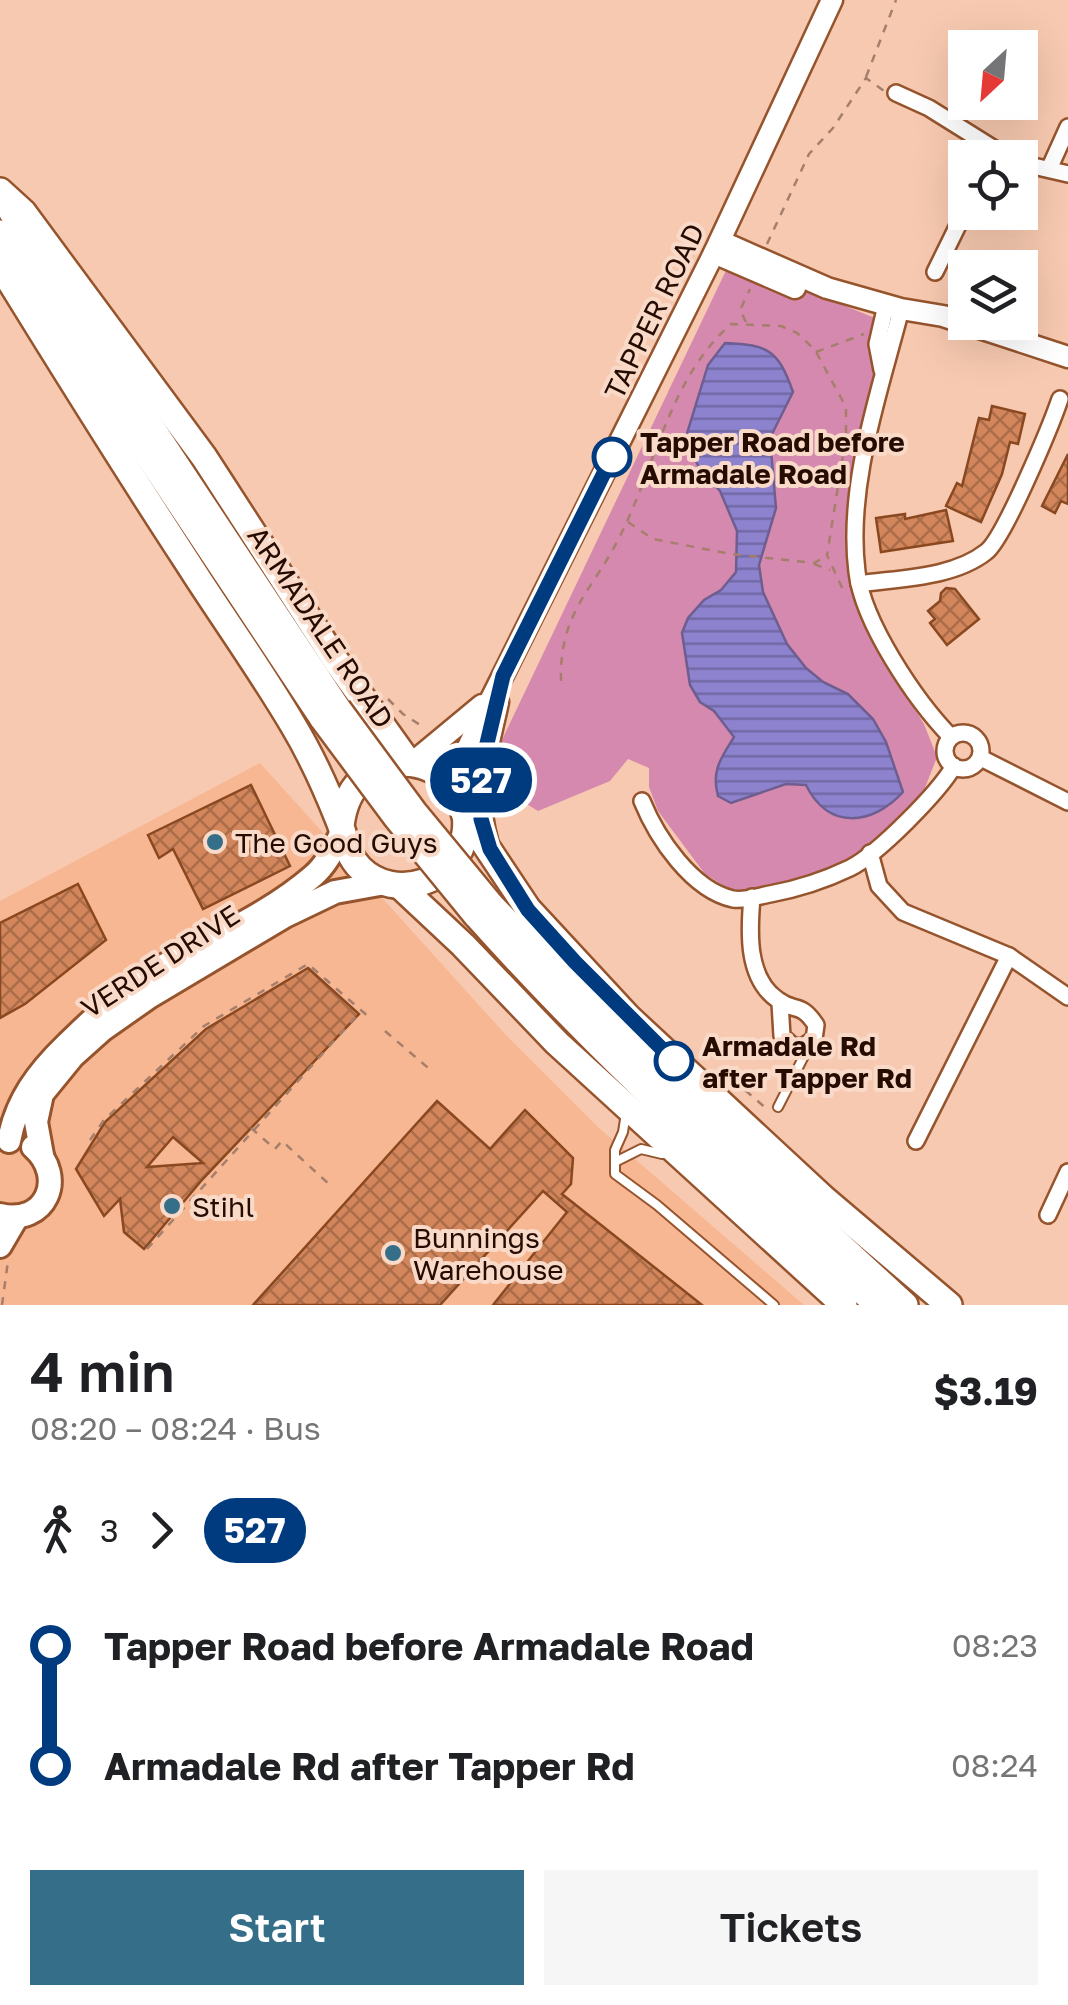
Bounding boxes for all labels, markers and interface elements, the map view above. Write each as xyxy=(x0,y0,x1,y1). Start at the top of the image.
north arrow xyxy=(948,30,1038,120)
map controls xyxy=(948,30,1038,340)
button: locate xyxy=(948,140,1038,230)
street label: TAPPER ROAD xyxy=(597,218,711,404)
button: layers xyxy=(948,250,1038,340)
place label: Tapper Road before Armadale Road xyxy=(640,425,905,490)
marker: Tapper Road before Armadale Road xyxy=(593,438,631,476)
street label: ARMADALE ROAD xyxy=(241,520,401,734)
line badge: 527 xyxy=(424,748,538,812)
text: 527 xyxy=(450,759,512,801)
place label: The Good Guys xyxy=(235,826,438,859)
marker: The Good Guys xyxy=(204,831,226,853)
street label: VERDE DRIVE xyxy=(75,898,245,1024)
place label: Armadale Rd after Tapper Rd xyxy=(702,1029,912,1094)
marker: Armadale Rd after Tapper Rd xyxy=(655,1042,693,1080)
place label: Stihl xyxy=(192,1190,254,1223)
marker: Stihl xyxy=(161,1195,183,1217)
place label: Bunnings Warehouse xyxy=(413,1221,564,1286)
marker: Bunnings Warehouse xyxy=(382,1242,404,1264)
text: 4 min xyxy=(30,1338,175,1404)
text: $3.19 xyxy=(933,1368,1038,1413)
text: 08:20 – 08:24 · Bus xyxy=(30,1409,321,1447)
icon: walk xyxy=(30,1503,85,1558)
icon: forward xyxy=(134,1503,189,1558)
text: 527 xyxy=(224,1509,286,1551)
text: 3 xyxy=(100,1511,119,1549)
text: Tapper Road before Armadale Road xyxy=(104,1623,754,1668)
text: 08:23 xyxy=(952,1626,1038,1664)
text: Armadale Rd after Tapper Rd xyxy=(104,1743,635,1788)
text: 08:24 xyxy=(951,1746,1038,1784)
button: Start xyxy=(30,1870,524,1985)
button: Tickets xyxy=(544,1870,1038,1985)

